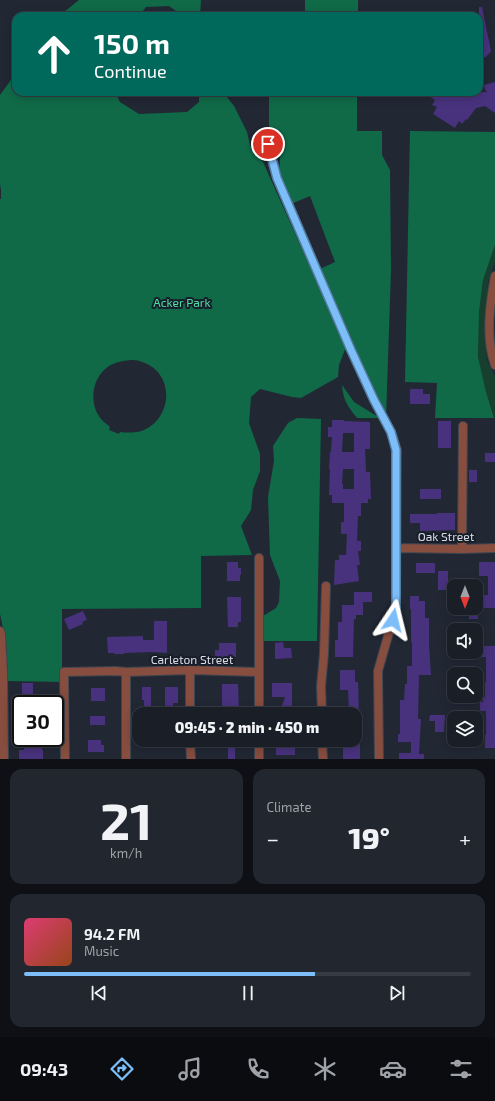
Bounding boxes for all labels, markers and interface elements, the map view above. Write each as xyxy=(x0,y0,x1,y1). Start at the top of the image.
text: 150 m xyxy=(94,26,170,60)
icon: ahead xyxy=(28,28,80,80)
text: Continue xyxy=(94,60,167,82)
pin xyxy=(251,127,285,161)
icon: arrive xyxy=(257,133,279,155)
park label: Acker Park xyxy=(153,295,211,309)
street label: Oak Street xyxy=(418,529,475,543)
north arrow xyxy=(447,579,483,615)
map controls xyxy=(447,579,483,747)
position arrow xyxy=(372,599,414,641)
button: sound xyxy=(447,623,483,659)
street label: Carleton Street xyxy=(151,652,234,666)
button: search xyxy=(447,667,483,703)
speed limit sign: 30 xyxy=(12,695,64,747)
button: layers xyxy=(447,711,483,747)
text: 09:45 · 2 min · 450 m xyxy=(175,718,319,736)
text: 21 xyxy=(100,788,153,850)
text: Climate xyxy=(267,799,311,815)
text: 19° xyxy=(348,819,390,855)
text: − xyxy=(267,825,279,851)
text: + xyxy=(459,825,471,851)
text: km/h xyxy=(110,845,142,861)
text: 94.2 FM xyxy=(84,925,140,943)
text: Music xyxy=(84,943,119,959)
icon: previous xyxy=(88,982,110,1004)
icon: pause xyxy=(237,982,259,1004)
icon: next xyxy=(386,982,408,1004)
icon: directions xyxy=(108,1055,136,1083)
icon: music xyxy=(176,1055,204,1083)
icon: phone xyxy=(244,1055,272,1083)
icon: climate xyxy=(311,1055,339,1083)
icon: car xyxy=(379,1055,407,1083)
icon: filters xyxy=(447,1055,475,1083)
text: 09:43 xyxy=(20,1058,68,1080)

